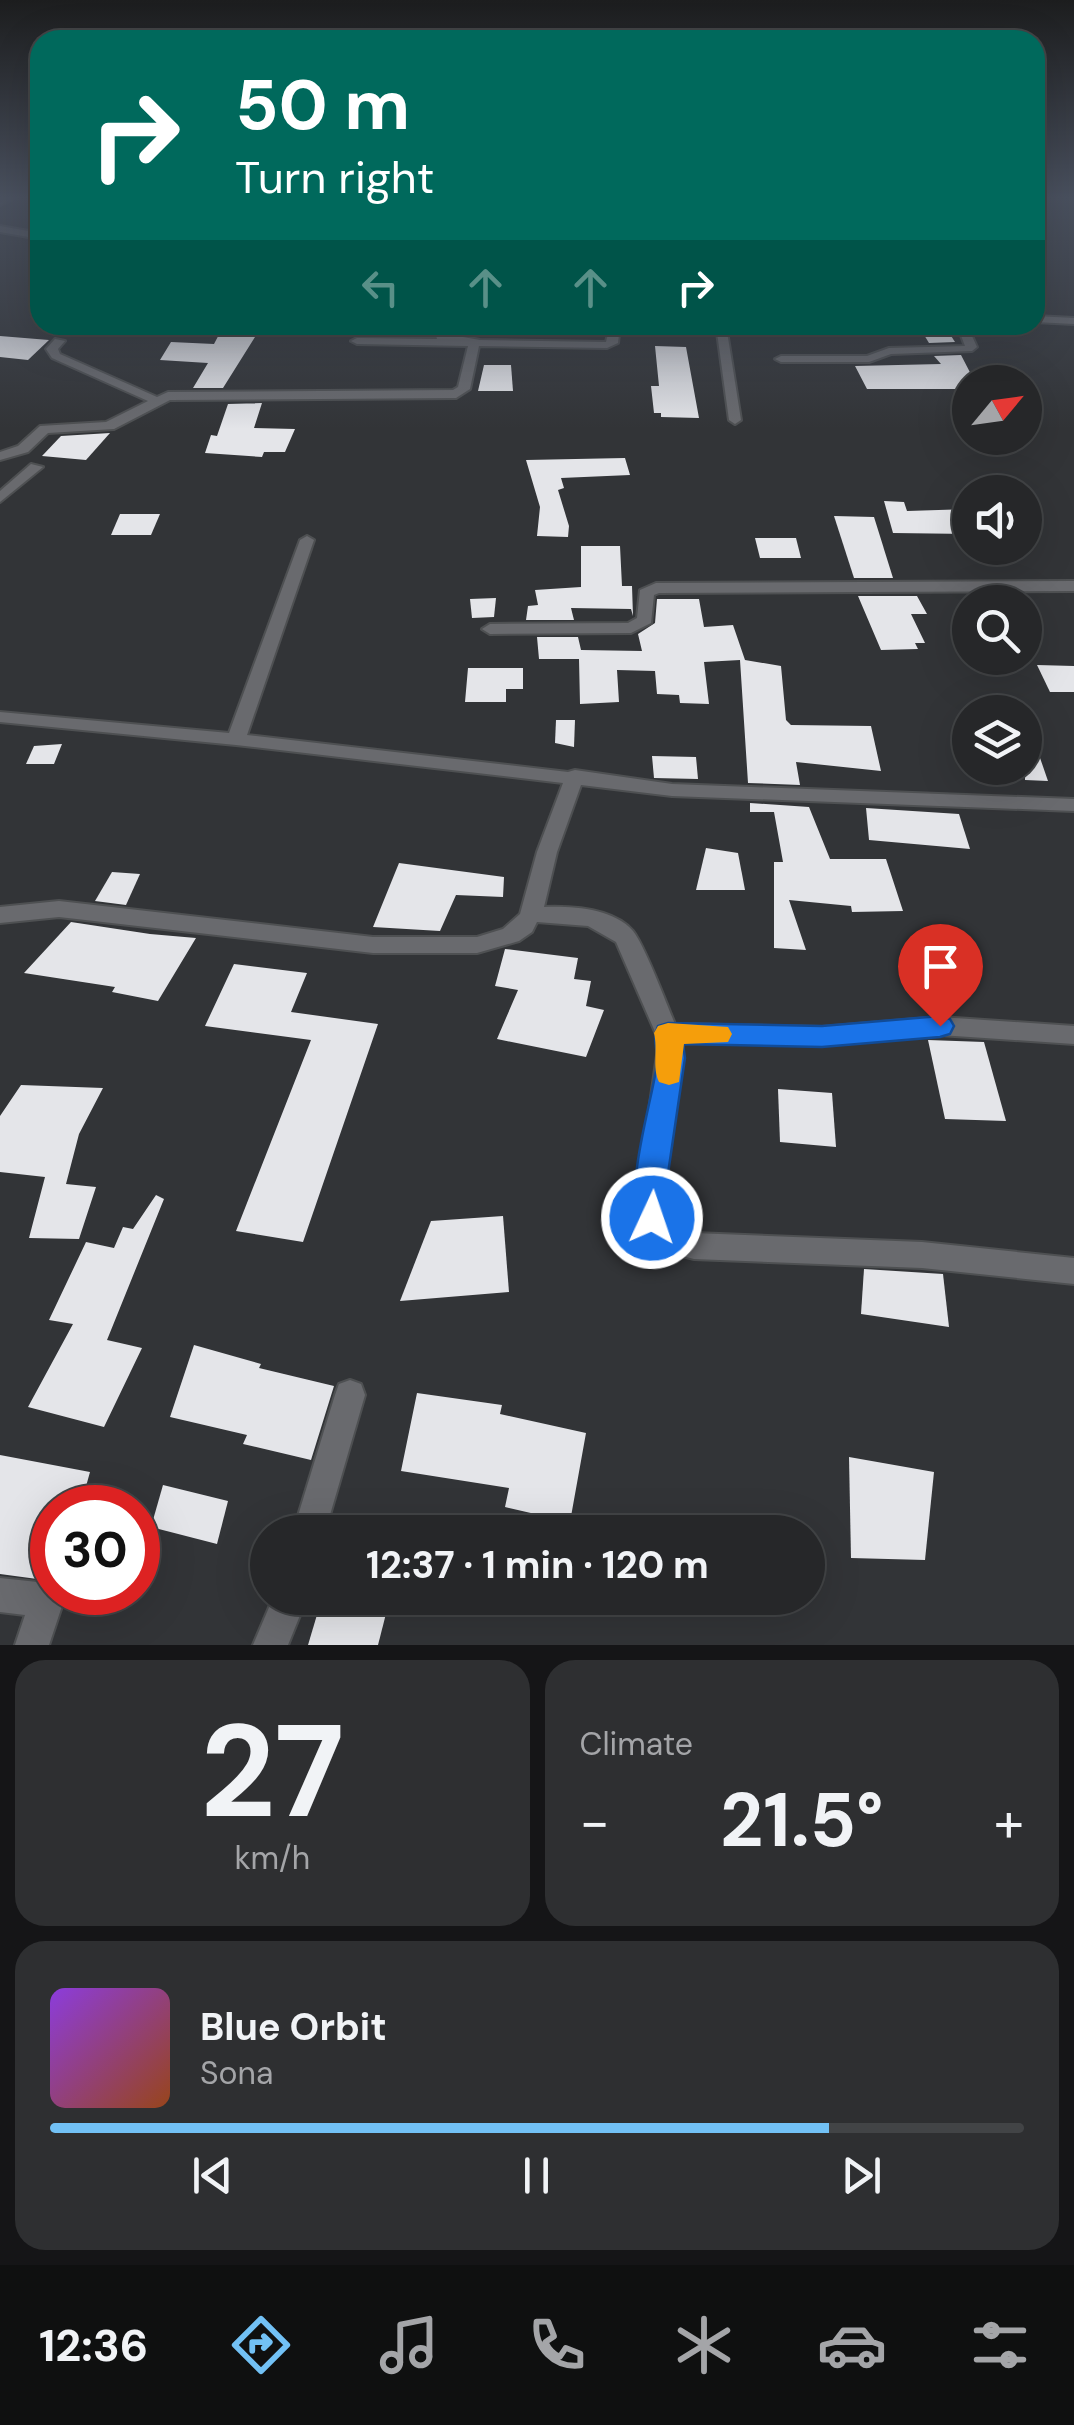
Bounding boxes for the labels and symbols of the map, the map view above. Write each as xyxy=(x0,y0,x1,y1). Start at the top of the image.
north arrow xyxy=(952,365,1042,455)
pin xyxy=(898,924,983,1027)
position arrow xyxy=(600,1166,704,1270)
speed limit sign: 30 xyxy=(30,1485,160,1615)

